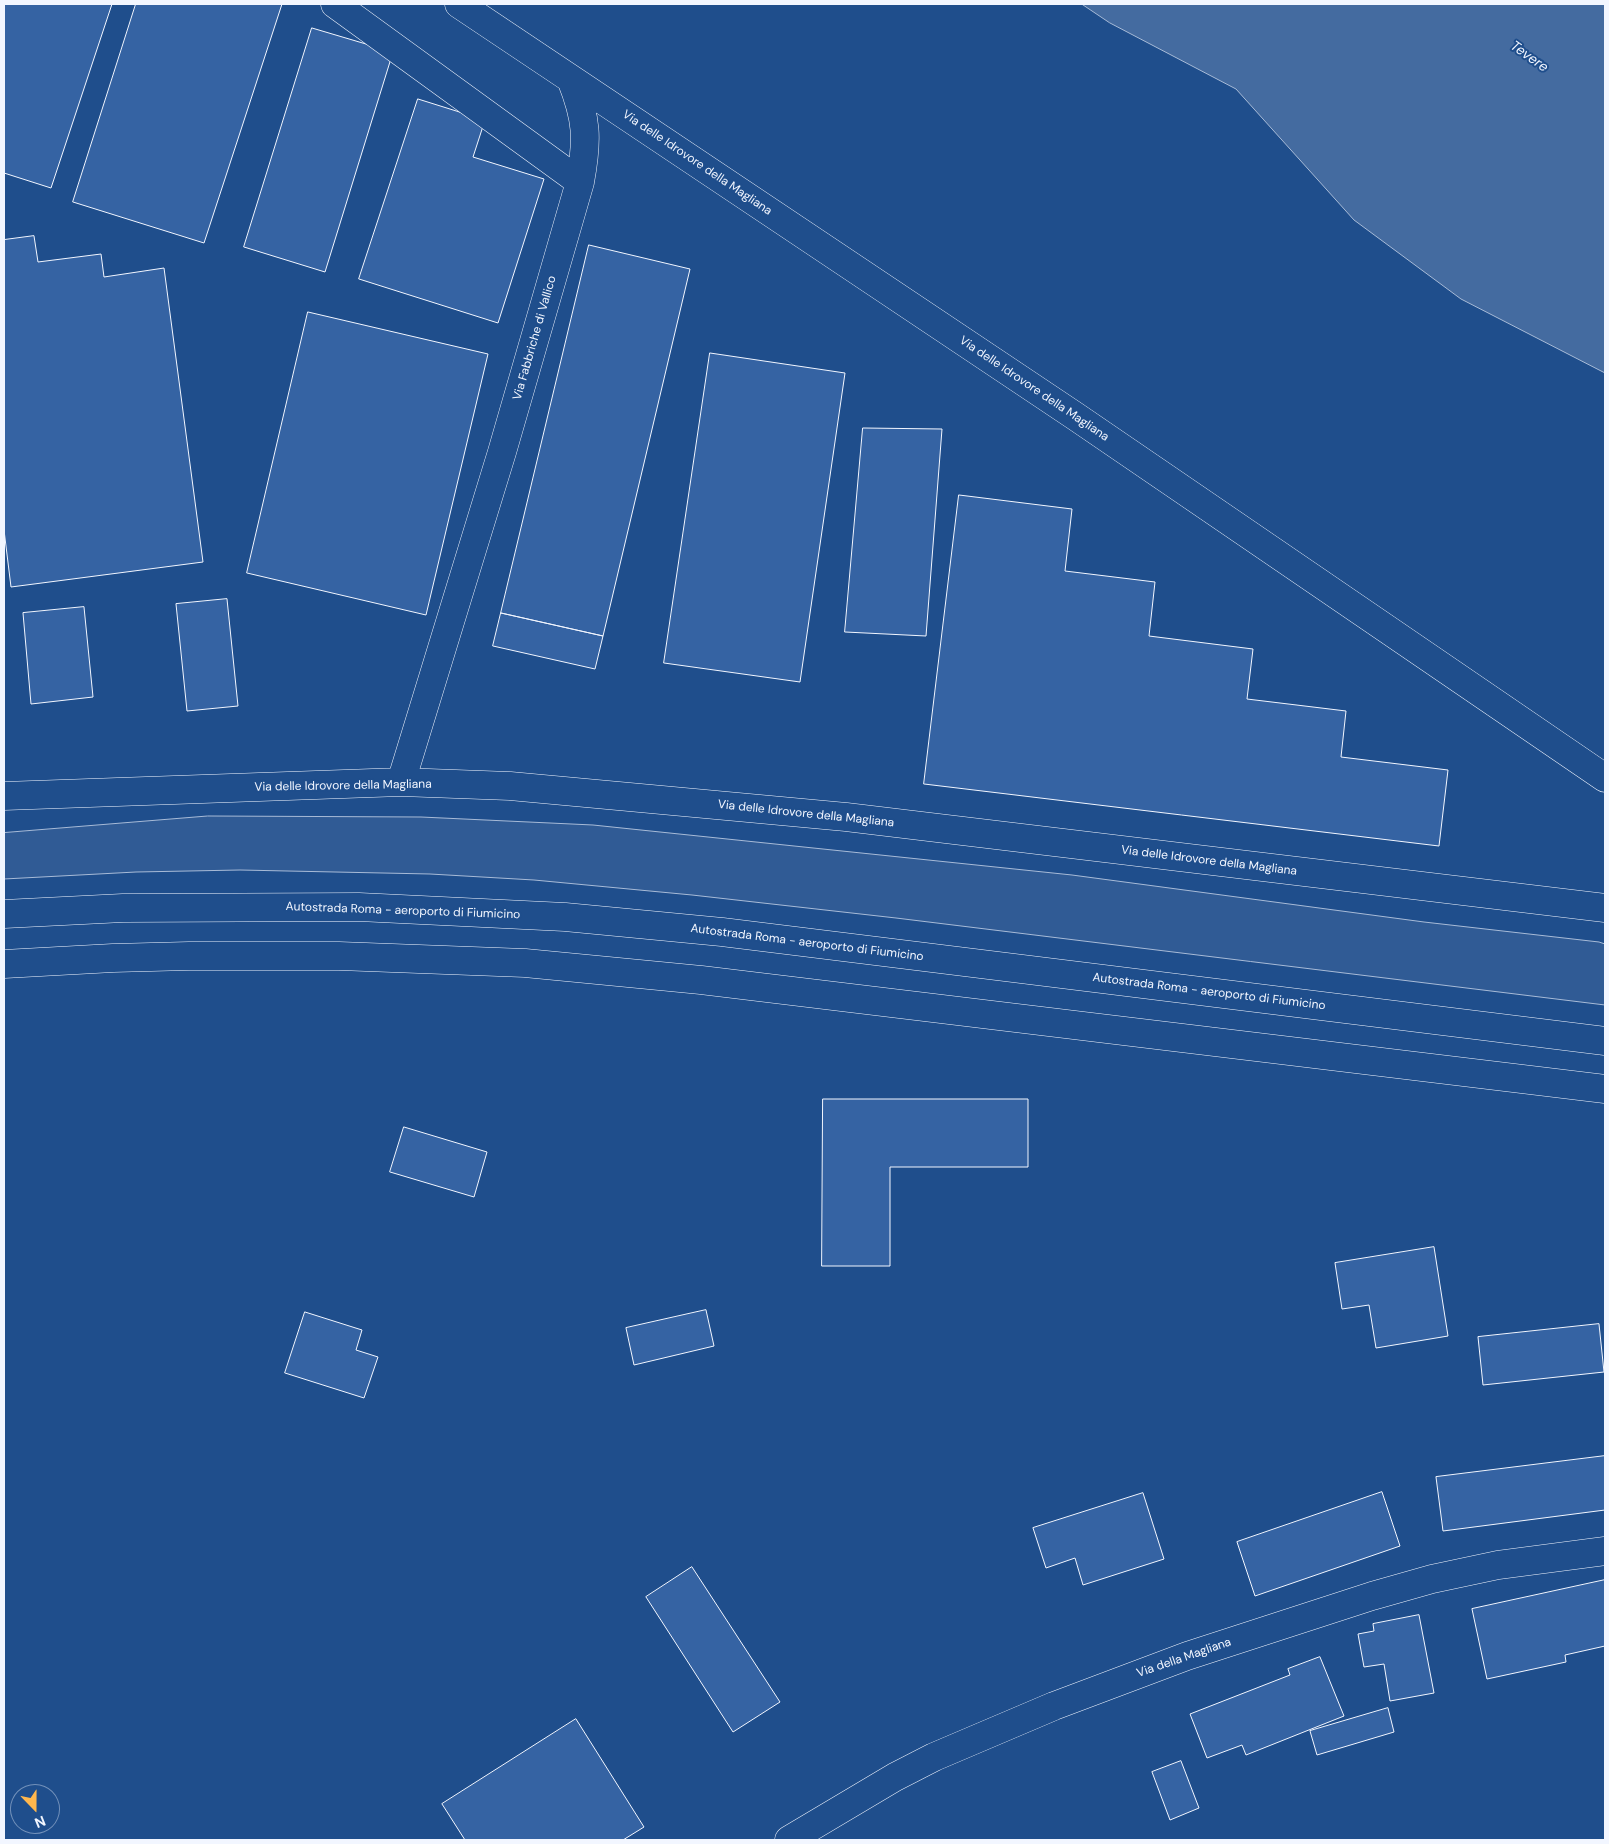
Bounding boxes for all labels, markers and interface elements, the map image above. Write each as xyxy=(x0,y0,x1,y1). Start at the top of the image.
water label: Tevere xyxy=(1507,38,1551,76)
street label: Via delle Idrovore della Magliana xyxy=(619,107,775,219)
street label: Via Fabbriche di Vallico xyxy=(510,274,560,402)
street label: Via delle Idrovore della Magliana xyxy=(956,333,1112,445)
street label: Via delle Idrovore della Magliana xyxy=(254,777,432,795)
street label: Via delle Idrovore della Magliana xyxy=(717,798,895,830)
street label: Via delle Idrovore della Magliana xyxy=(1120,843,1298,879)
street label: Autostrada Roma - aeroporto di Fiumicino xyxy=(285,900,521,922)
street label: Autostrada Roma - aeroporto di Fiumicino xyxy=(690,922,924,964)
street label: Autostrada Roma - aeroporto di Fiumicino xyxy=(1092,971,1326,1013)
street label: Via della Magliana xyxy=(1135,1635,1233,1681)
north arrow xyxy=(10,1784,60,1834)
text: N xyxy=(32,1812,48,1832)

